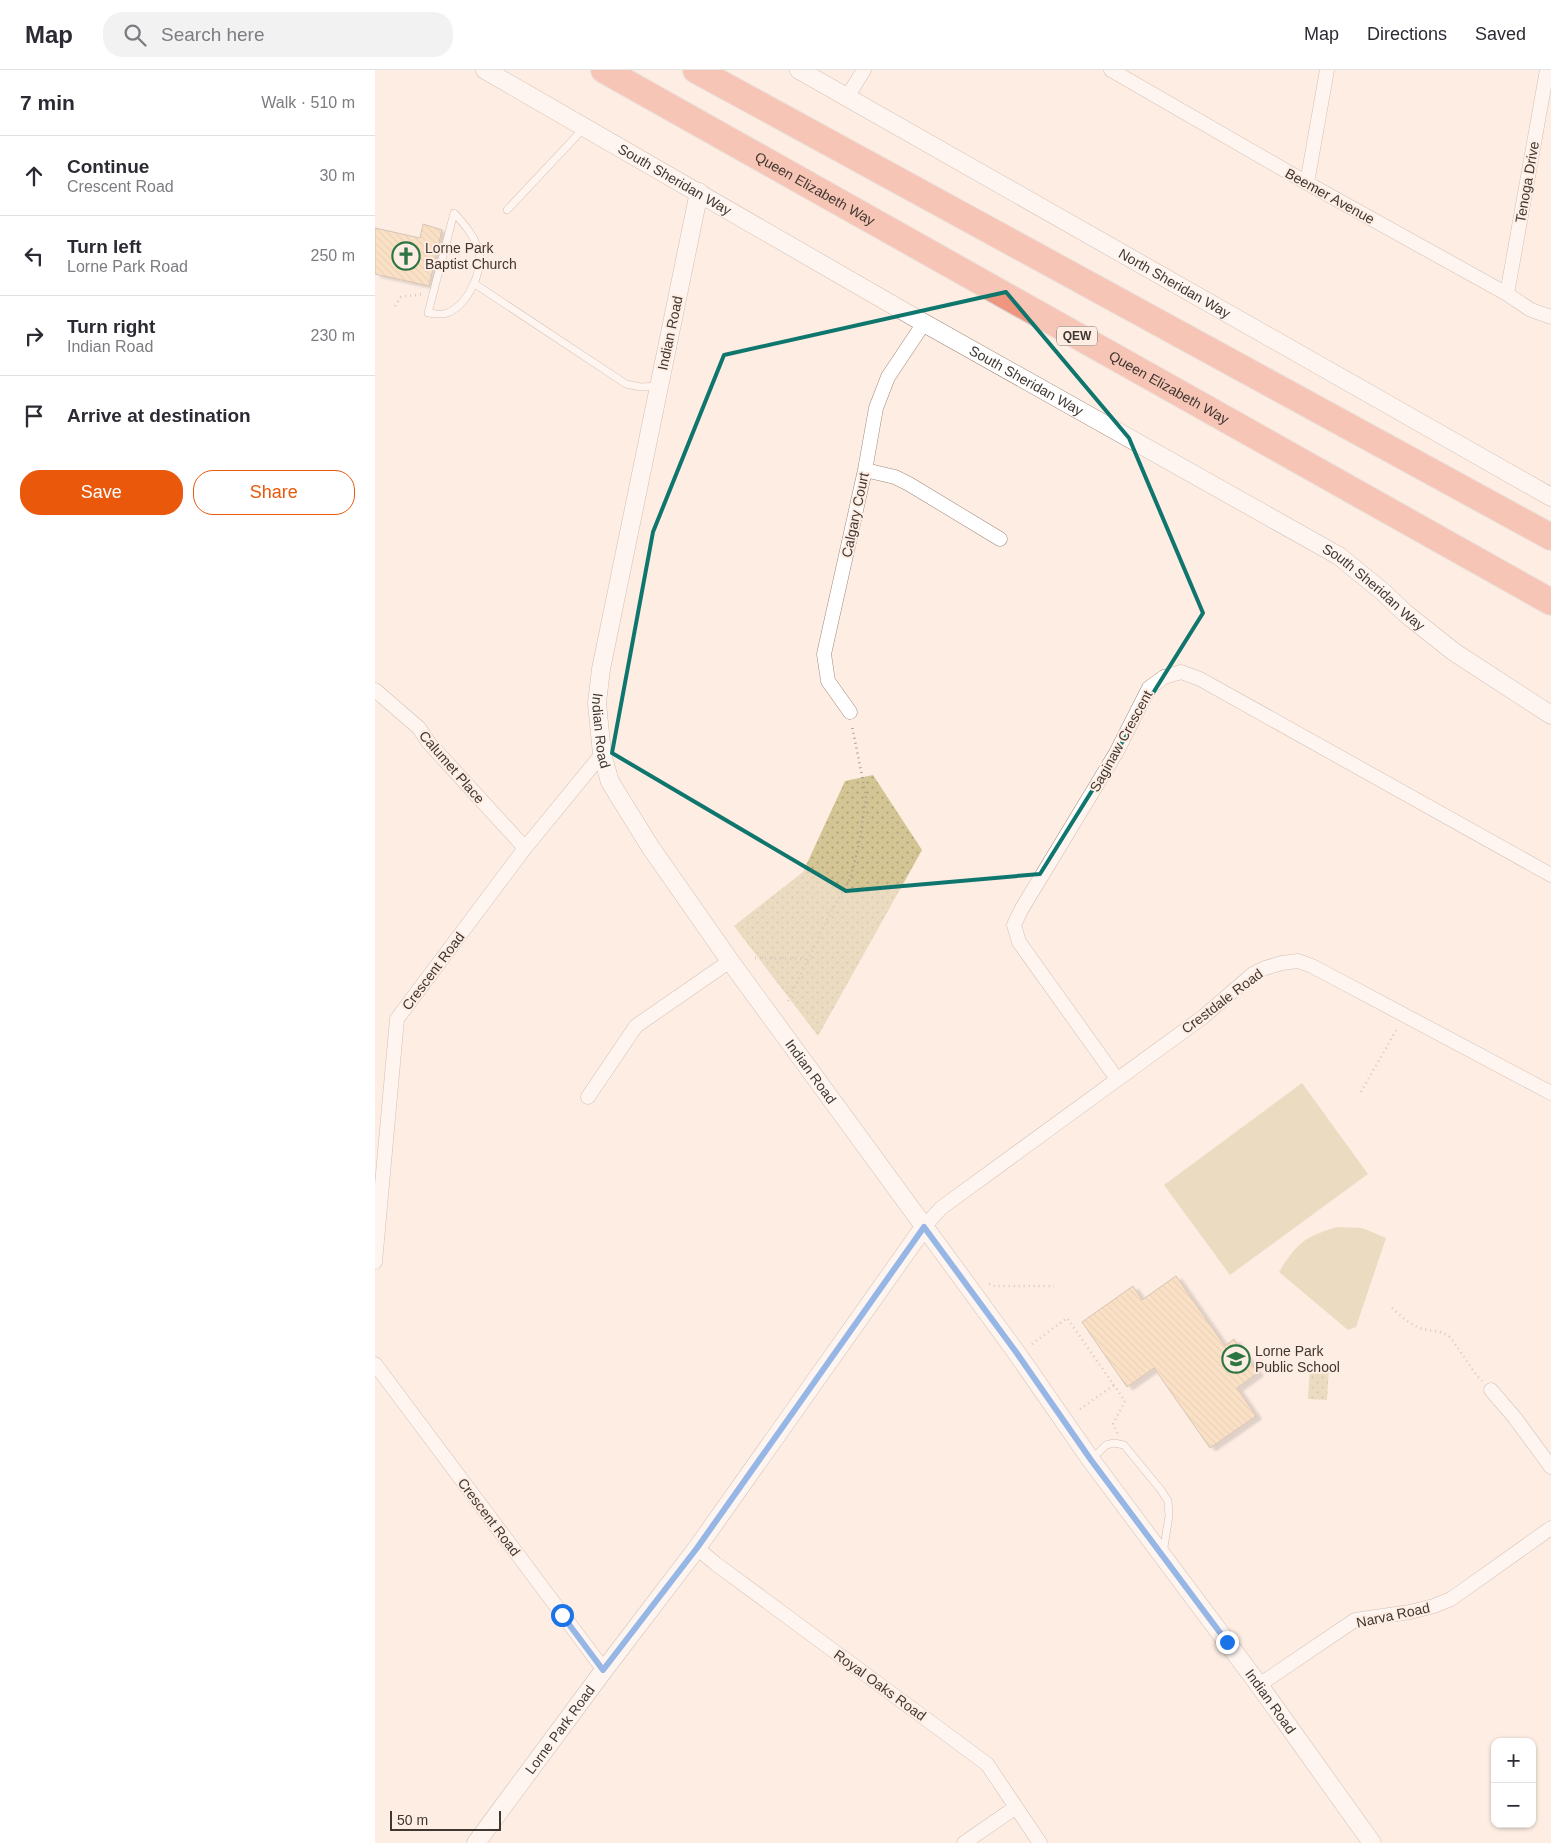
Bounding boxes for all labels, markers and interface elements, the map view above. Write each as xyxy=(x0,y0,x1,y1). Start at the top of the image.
search box xyxy=(103,12,453,57)
text: Map xyxy=(25,21,73,48)
icon: search xyxy=(121,21,149,49)
text: Search here xyxy=(161,24,265,45)
text: Map xyxy=(1304,24,1339,44)
text: Directions xyxy=(1367,24,1447,44)
text: Saved xyxy=(1475,24,1526,44)
text: 7 min xyxy=(20,91,75,114)
text: Walk · 510 m xyxy=(261,94,355,111)
street label: South Sheridan Way xyxy=(615,140,734,218)
street label: Tenoga Drive xyxy=(1512,140,1542,224)
street label: Queen Elizabeth Way xyxy=(752,148,878,229)
text: Continue xyxy=(67,156,149,177)
icon: ahead xyxy=(20,162,48,190)
street label: Beemer Avenue xyxy=(1283,165,1378,227)
text: 30 m xyxy=(319,167,355,184)
text: Crescent Road xyxy=(67,178,174,195)
text: Turn left xyxy=(67,236,142,257)
place label: Lorne Park Baptist Church xyxy=(425,240,517,272)
church icon: Lorne Park Baptist Church xyxy=(391,241,421,271)
icon: left xyxy=(20,242,48,270)
street label: North Sheridan Way xyxy=(1116,245,1233,321)
text: 250 m xyxy=(311,247,355,264)
text: Lorne Park Road xyxy=(67,258,188,275)
street label: Indian Road xyxy=(654,294,686,372)
text: Turn right xyxy=(67,316,155,337)
icon: right xyxy=(20,322,48,350)
road number: QEW xyxy=(1057,326,1097,346)
text: 230 m xyxy=(311,327,355,344)
text: Indian Road xyxy=(67,338,153,355)
street label: South Sheridan Way xyxy=(967,342,1086,419)
street label: Queen Elizabeth Way xyxy=(1106,347,1232,427)
icon: arrive xyxy=(20,402,48,430)
text: Arrive at destination xyxy=(67,405,251,426)
button: Save xyxy=(20,470,183,515)
button: Share xyxy=(193,470,355,515)
street label: Calgary Court xyxy=(838,471,872,559)
street label: South Sheridan Way xyxy=(1320,540,1428,634)
street label: Saginaw Crescent xyxy=(1086,687,1156,795)
street label: Indian Road xyxy=(589,692,614,770)
street label: Calumet Place xyxy=(416,727,488,807)
street label: Crescent Road xyxy=(399,929,467,1013)
street label: Crestdale Road xyxy=(1178,965,1266,1037)
street label: Indian Road xyxy=(782,1036,840,1107)
place label: Lorne Park Public School xyxy=(1255,1343,1340,1375)
school or university icon: Lorne Park Public School xyxy=(1221,1344,1251,1374)
street label: Crescent Road xyxy=(455,1475,523,1559)
street label: Narva Road xyxy=(1355,1599,1431,1631)
route start xyxy=(551,1604,574,1627)
route end xyxy=(1216,1631,1239,1654)
street label: Royal Oaks Road xyxy=(831,1646,929,1724)
street label: Indian Road xyxy=(1242,1666,1299,1737)
street label: Lorne Park Road xyxy=(522,1682,598,1777)
map controls xyxy=(1491,1738,1536,1828)
button: + xyxy=(1491,1738,1536,1783)
button: − xyxy=(1491,1783,1536,1828)
scale bar xyxy=(390,1808,501,1831)
text: 50 m xyxy=(397,1812,428,1828)

